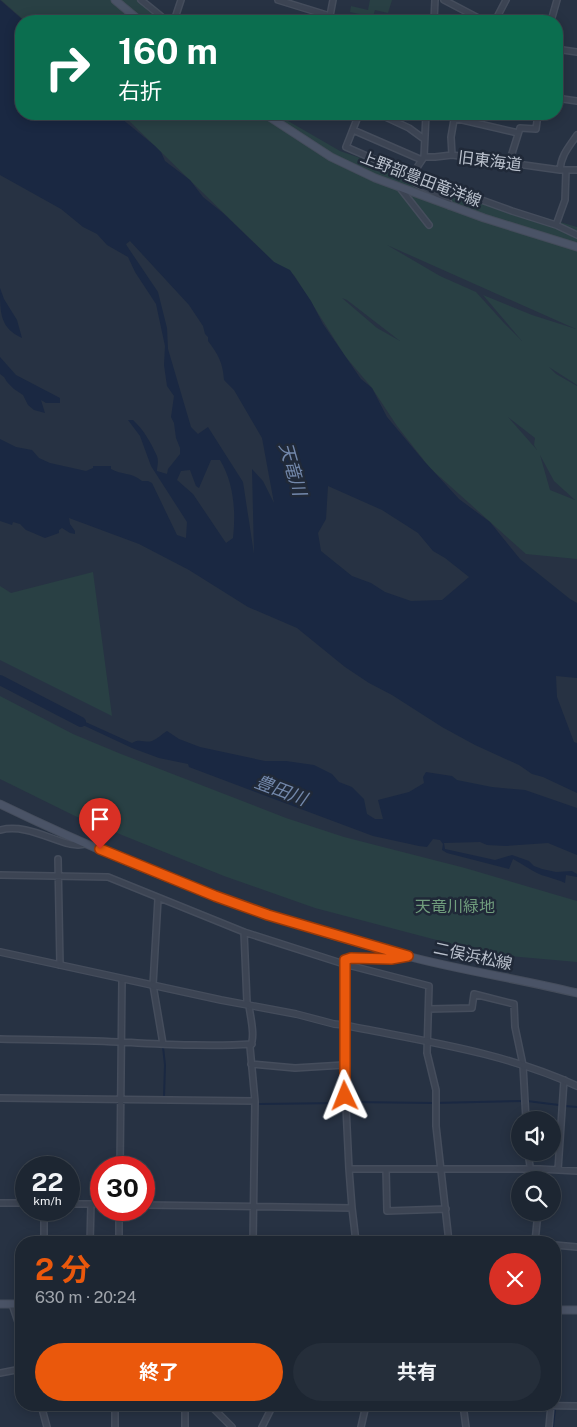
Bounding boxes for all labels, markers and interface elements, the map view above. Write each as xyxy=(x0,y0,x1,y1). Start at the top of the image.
text: 160 m xyxy=(118,31,218,72)
icon: right xyxy=(35,35,100,100)
text: 右折 xyxy=(118,78,162,104)
street label: 上野部豊田竜洋線 xyxy=(358,147,484,211)
street label: 旧東海道 xyxy=(457,148,523,174)
water label: 天竜川 xyxy=(275,440,311,500)
water label: 豊田川 xyxy=(252,771,312,810)
pin xyxy=(79,798,121,849)
icon: arrive xyxy=(86,805,114,833)
park label: 天竜川緑地 xyxy=(415,897,495,916)
street label: 二俣浜松線 xyxy=(432,938,514,974)
position arrow xyxy=(318,1069,370,1121)
map controls xyxy=(511,1111,561,1221)
button: sound xyxy=(511,1111,561,1161)
speed limit sign: 30 xyxy=(90,1156,155,1221)
text: 22 xyxy=(32,1167,63,1197)
button: search xyxy=(511,1171,561,1221)
text: km/h xyxy=(33,1194,62,1208)
text: 2 分 xyxy=(35,1251,91,1287)
button: close xyxy=(489,1253,541,1305)
text: 630 m · 20:24 xyxy=(35,1288,137,1307)
button: 終了 xyxy=(35,1343,283,1401)
button: 共有 xyxy=(293,1343,541,1401)

